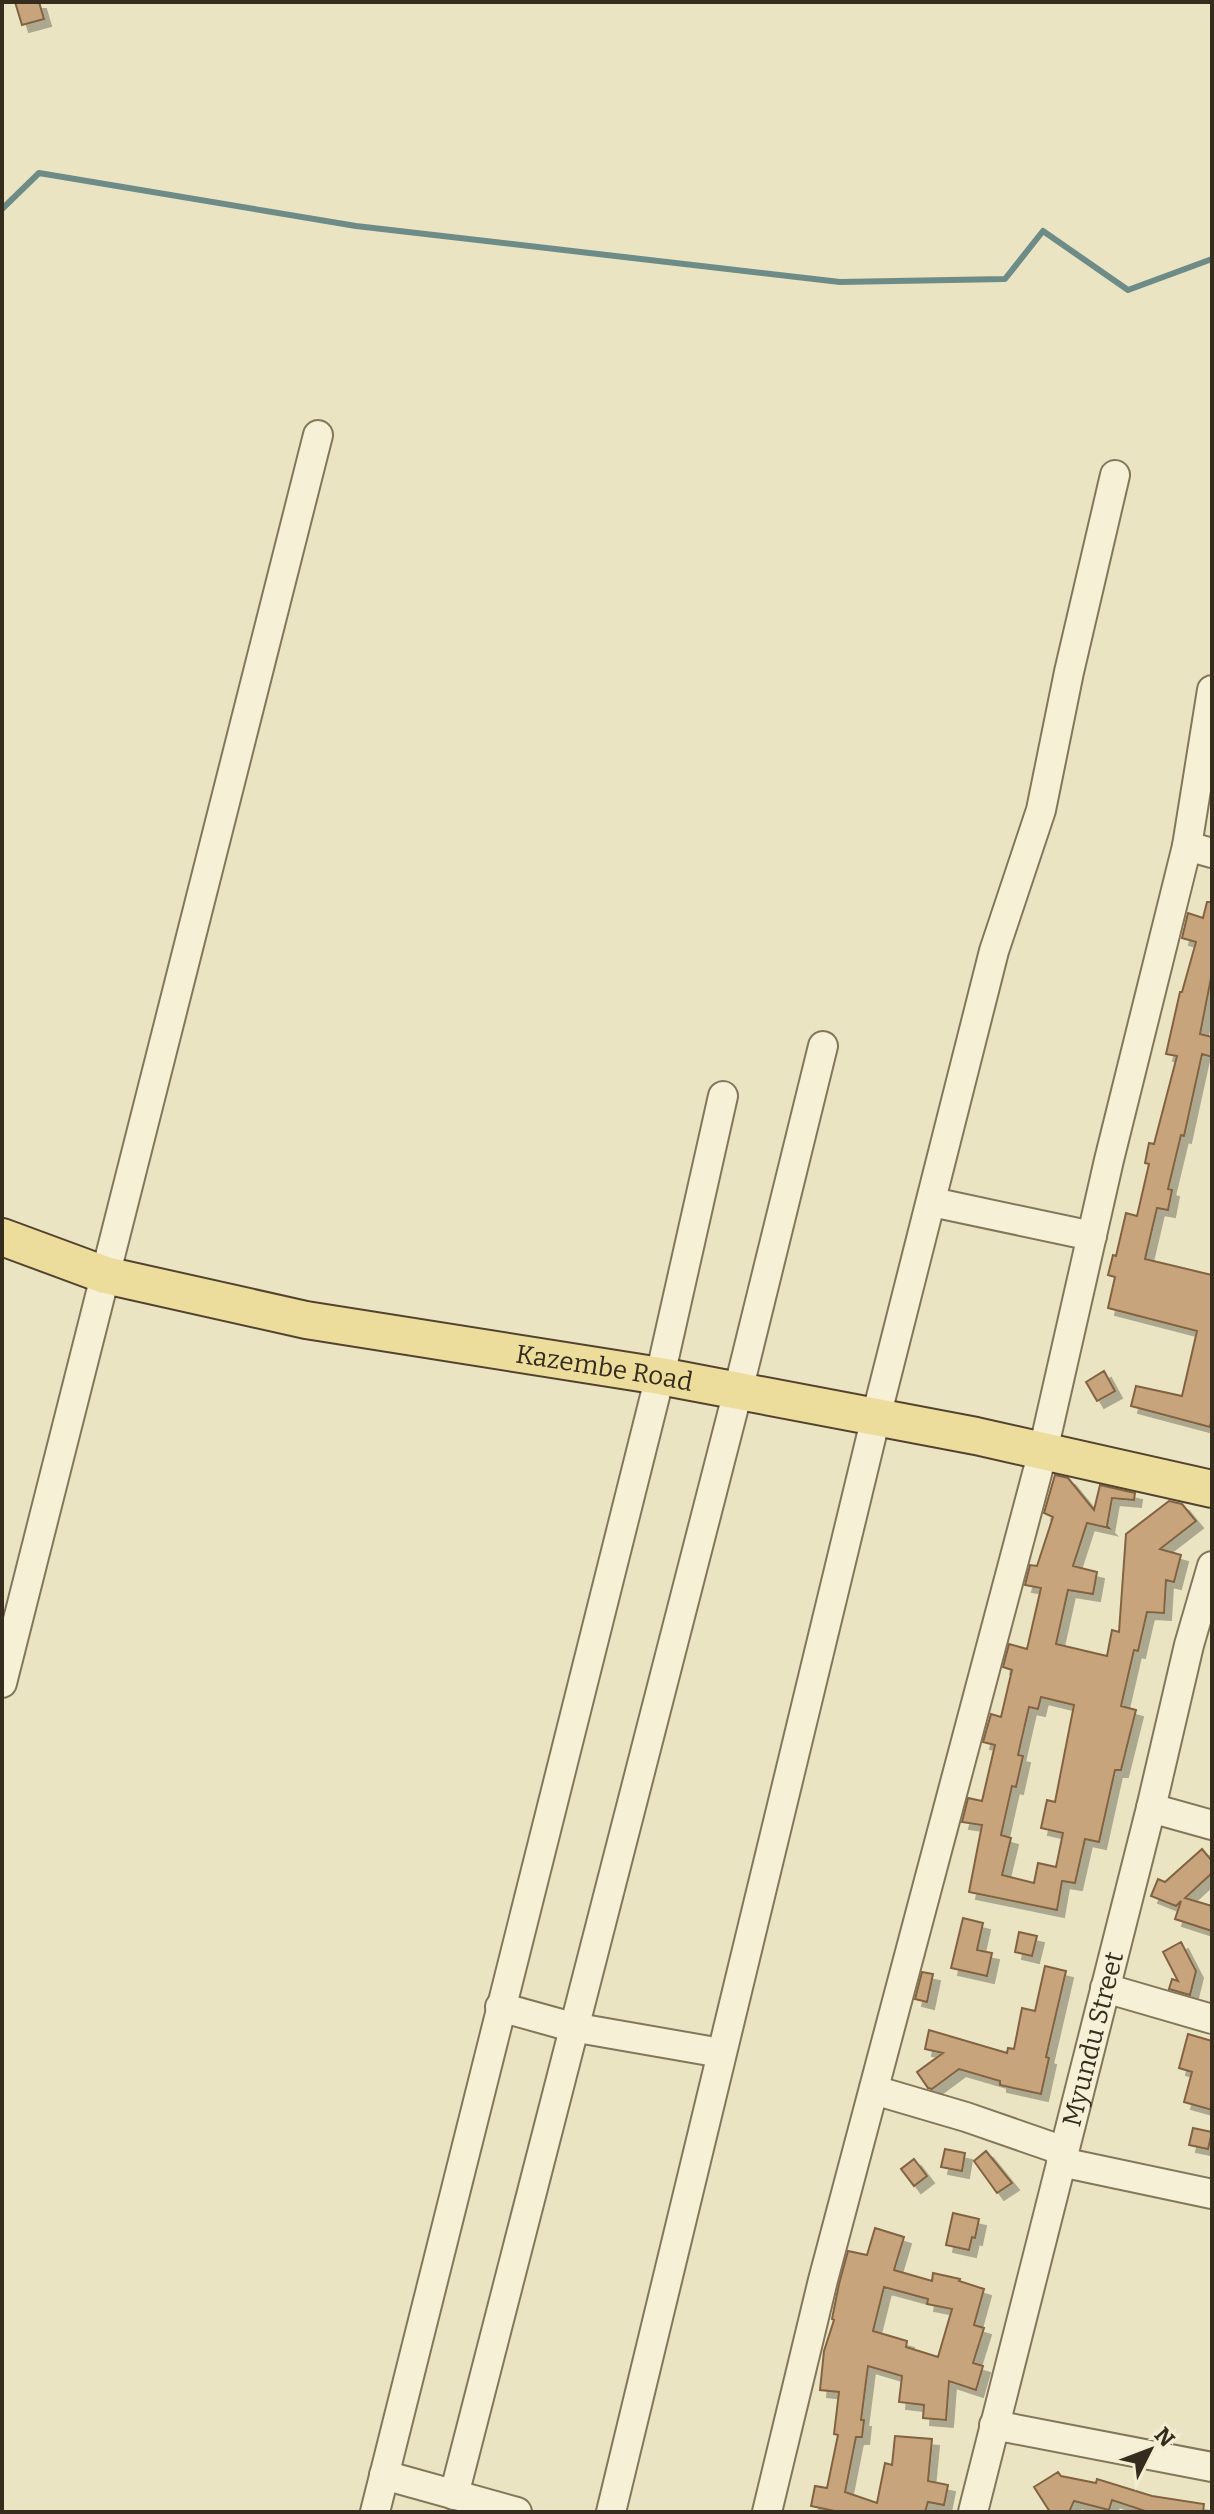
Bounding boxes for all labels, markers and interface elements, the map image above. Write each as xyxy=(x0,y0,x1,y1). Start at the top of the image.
street label: Kazembe Road xyxy=(514,1338,696,1397)
street label: Myundu Street xyxy=(1056,1948,1130,2130)
north arrow xyxy=(1110,2410,1190,2490)
text: N xyxy=(1149,2422,1180,2452)

